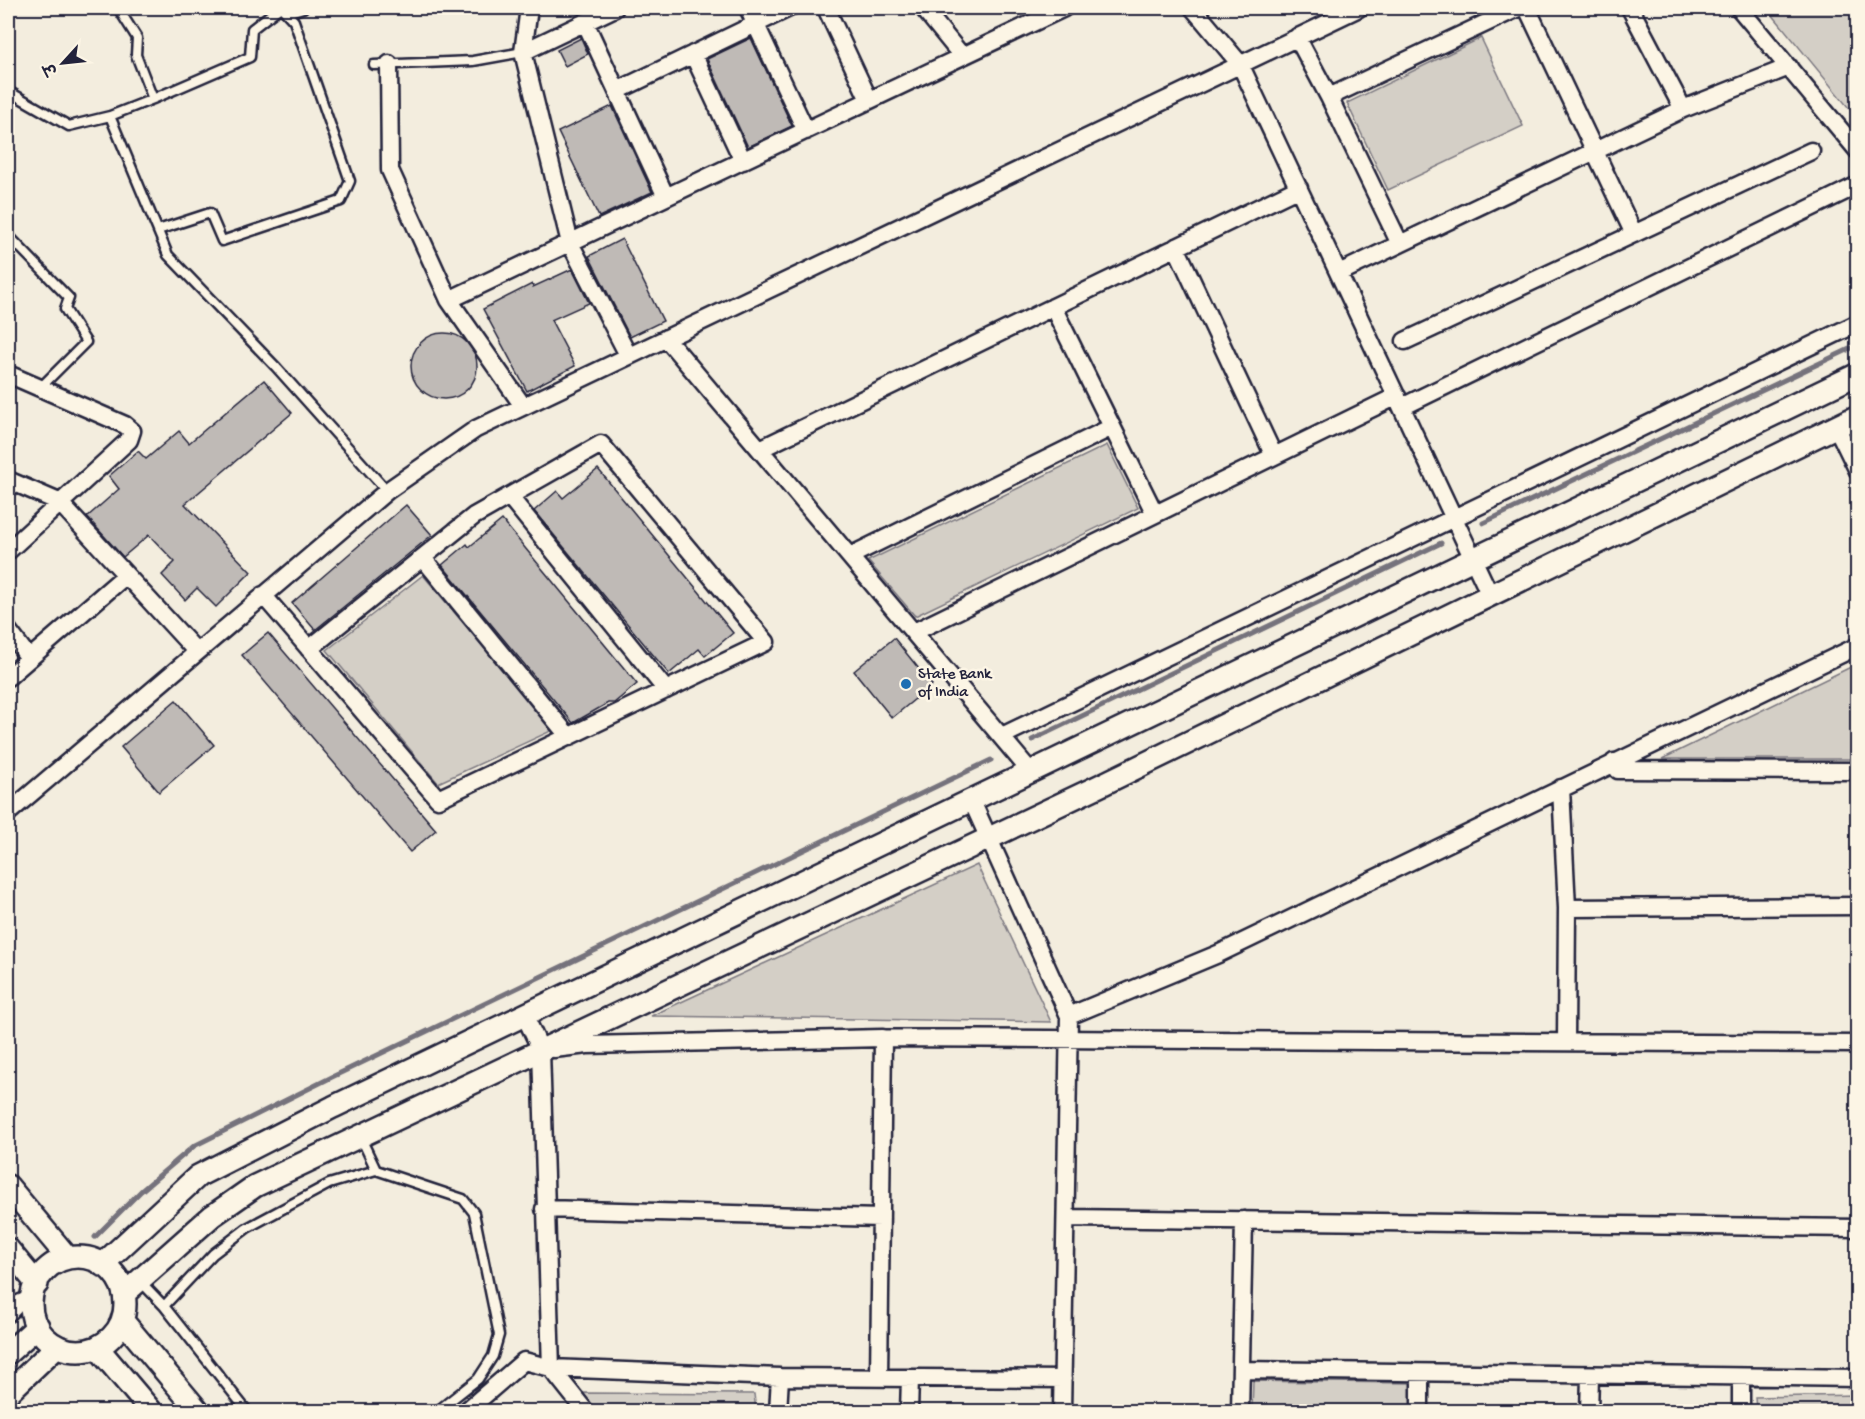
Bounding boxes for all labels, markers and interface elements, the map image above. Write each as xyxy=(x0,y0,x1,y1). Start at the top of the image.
north arrow xyxy=(33,33,93,93)
text: उ xyxy=(41,58,65,79)
place label: State Bank of India xyxy=(918,666,993,703)
marker: State Bank of India xyxy=(899,677,913,691)

